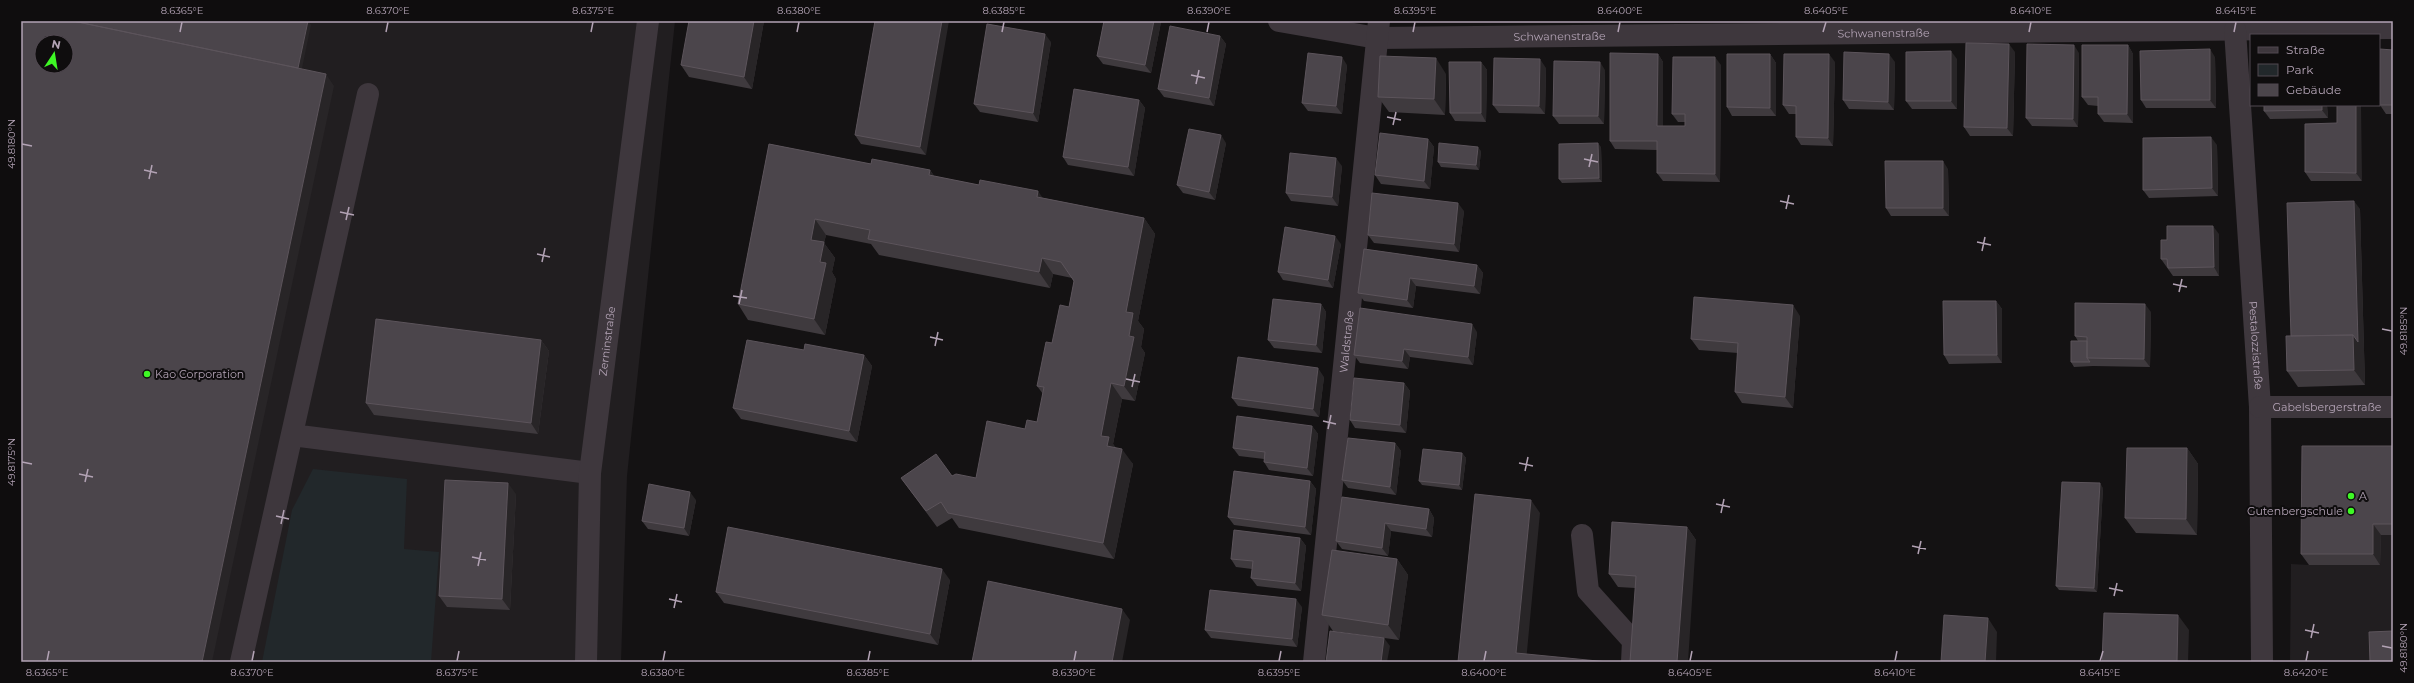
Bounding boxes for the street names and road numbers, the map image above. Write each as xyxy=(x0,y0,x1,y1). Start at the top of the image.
street label: Schwanenstraße xyxy=(1837,26,1930,40)
street label: Schwanenstraße xyxy=(1513,29,1606,44)
street label: Pestalozzistraße xyxy=(2246,301,2266,390)
street label: Zerninstraße xyxy=(596,305,618,377)
street label: Waldstraße xyxy=(1336,309,1357,374)
street label: Gabelsbergerstraße xyxy=(2273,400,2382,414)

